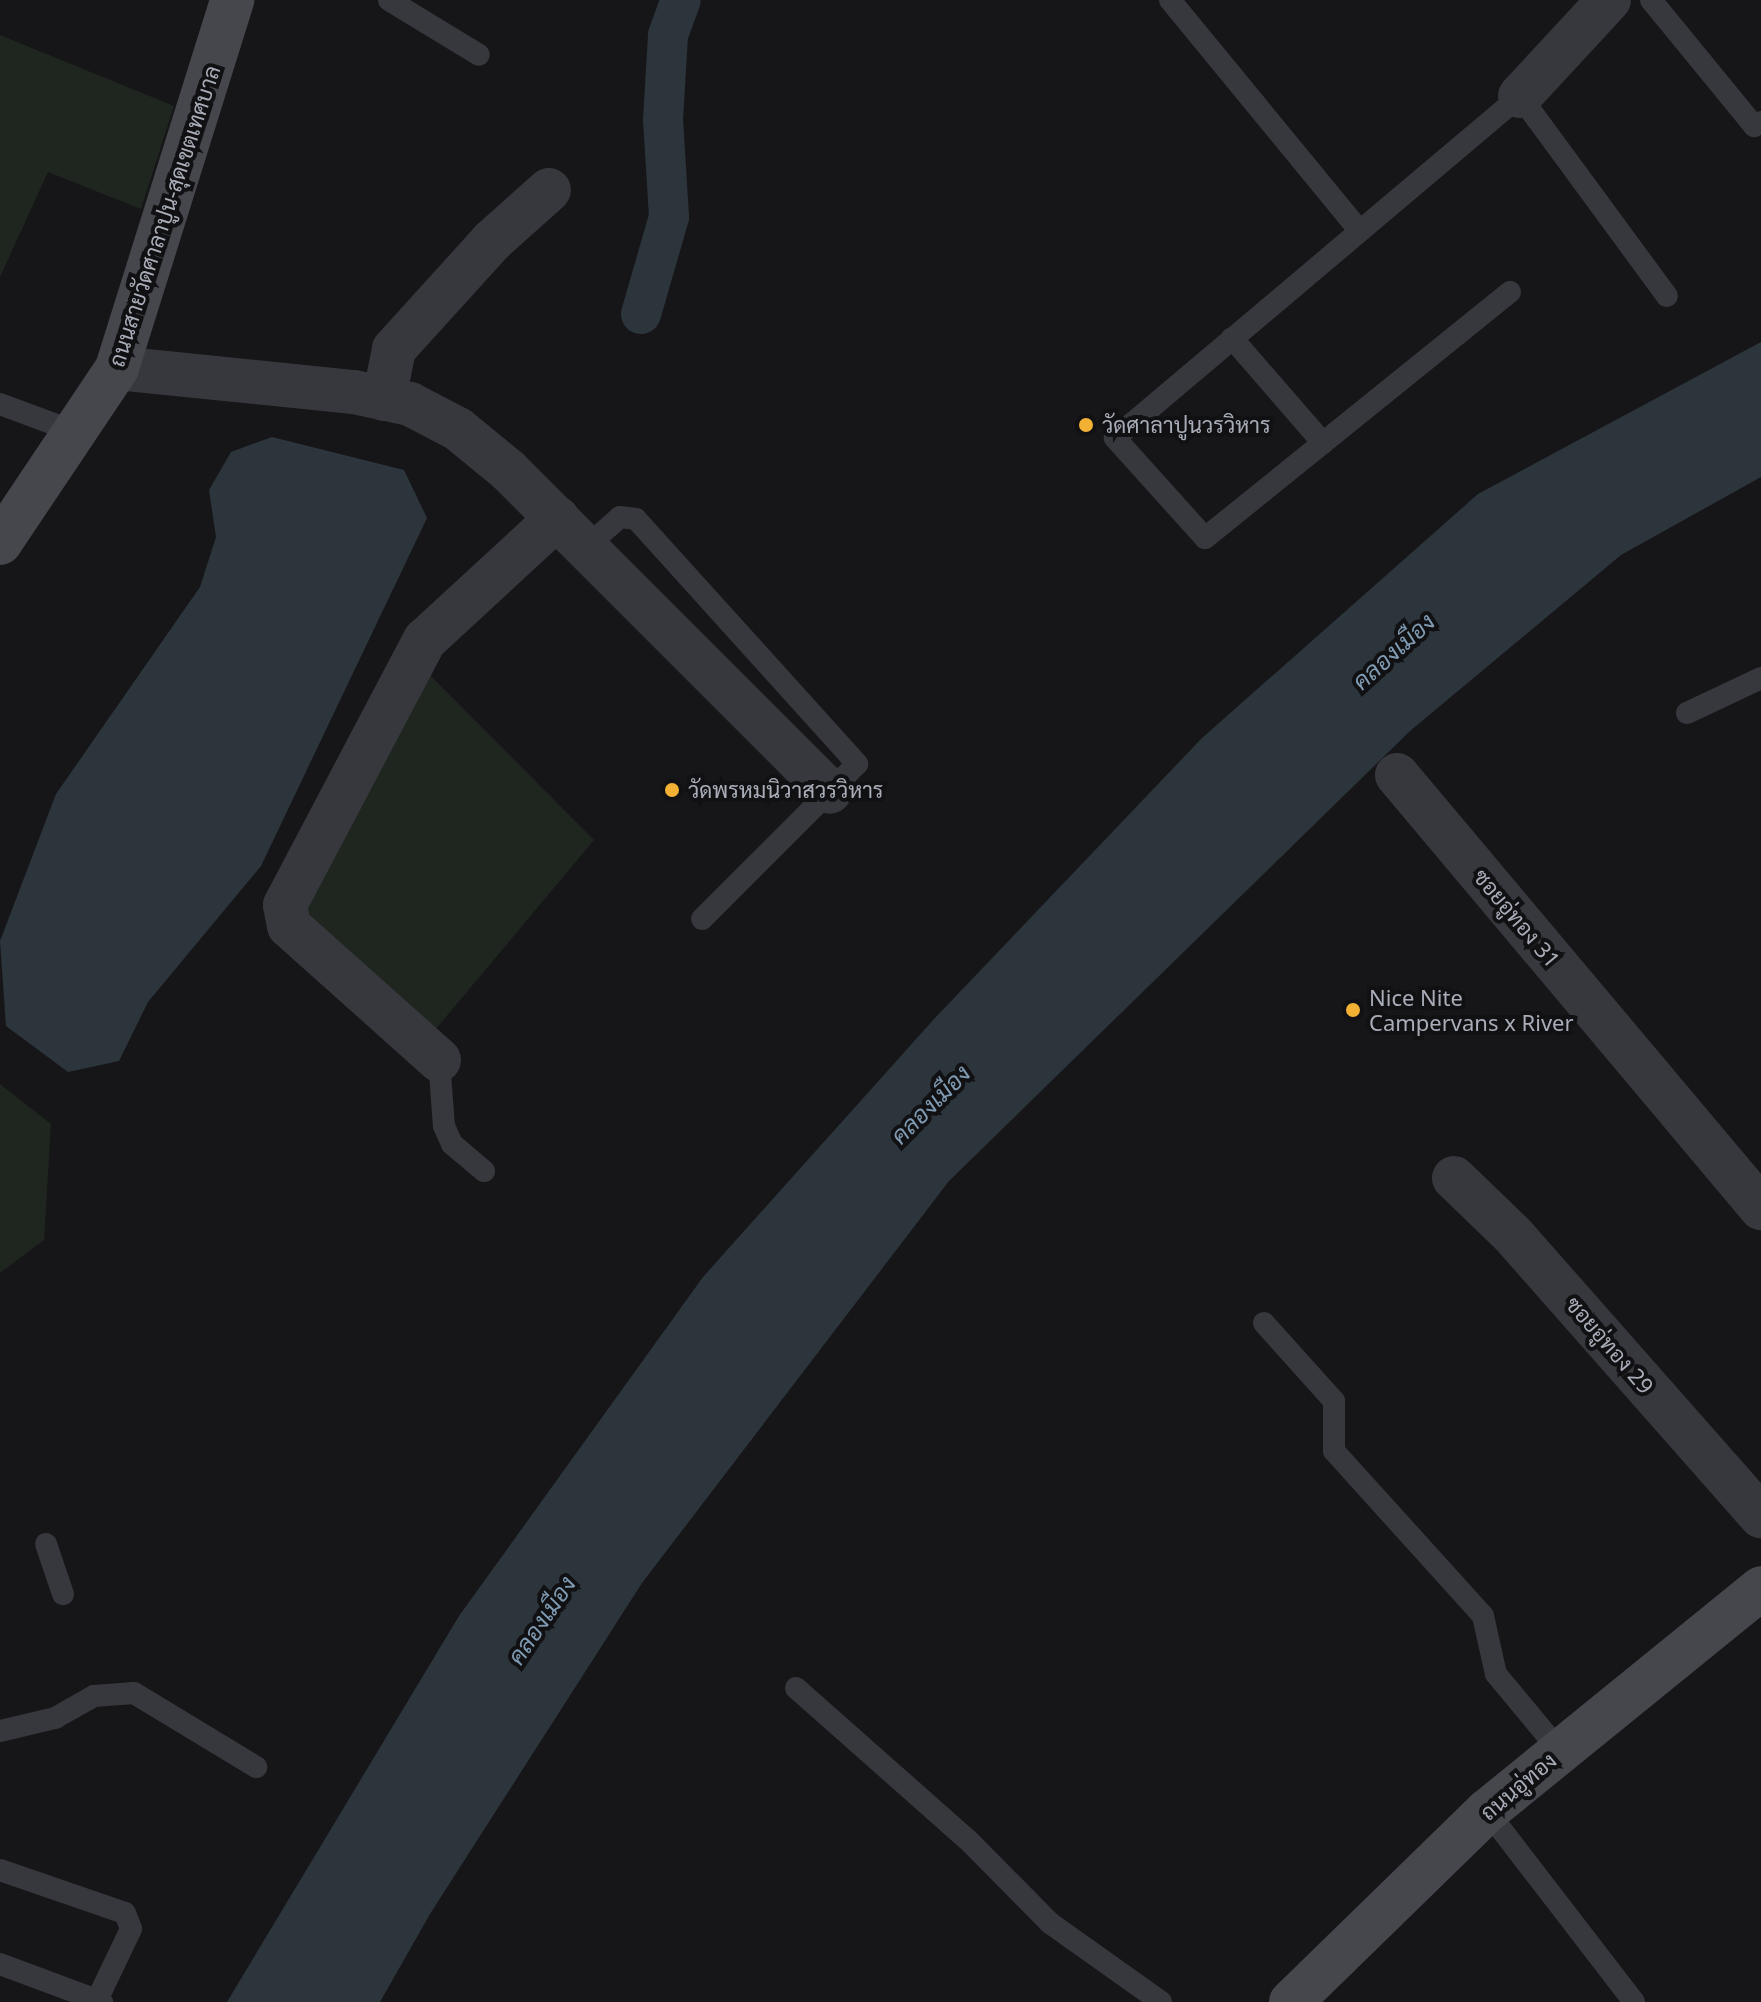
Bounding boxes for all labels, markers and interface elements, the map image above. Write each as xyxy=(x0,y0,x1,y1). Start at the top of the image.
street label: ถนนสายวัดศาลาปูน-สุดเขตเทศบาล xyxy=(103,62,225,370)
place label: วัดศาลาปูนวรวิหาร xyxy=(1102,412,1271,438)
marker: วัดศาลาปูนวรวิหาร xyxy=(1077,416,1095,434)
water label: คลองเมือง xyxy=(1346,607,1440,695)
place label: วัดพรหมนิวาสวรวิหาร xyxy=(688,777,883,803)
marker: วัดพรหมนิวาสวรวิหาร xyxy=(663,781,681,799)
street label: ซอยอู่ทอง 31 xyxy=(1468,863,1566,973)
place label: Nice Nite Campervans x River xyxy=(1369,984,1574,1036)
marker: Nice Nite Campervans x River xyxy=(1344,1001,1362,1019)
water label: คลองเมือง xyxy=(884,1058,976,1150)
street label: ซอยอู่ทอง 29 xyxy=(1561,1291,1659,1399)
water label: คลองเมือง xyxy=(501,1570,581,1670)
street label: ถนนอู่ทอง xyxy=(1475,1747,1561,1825)

